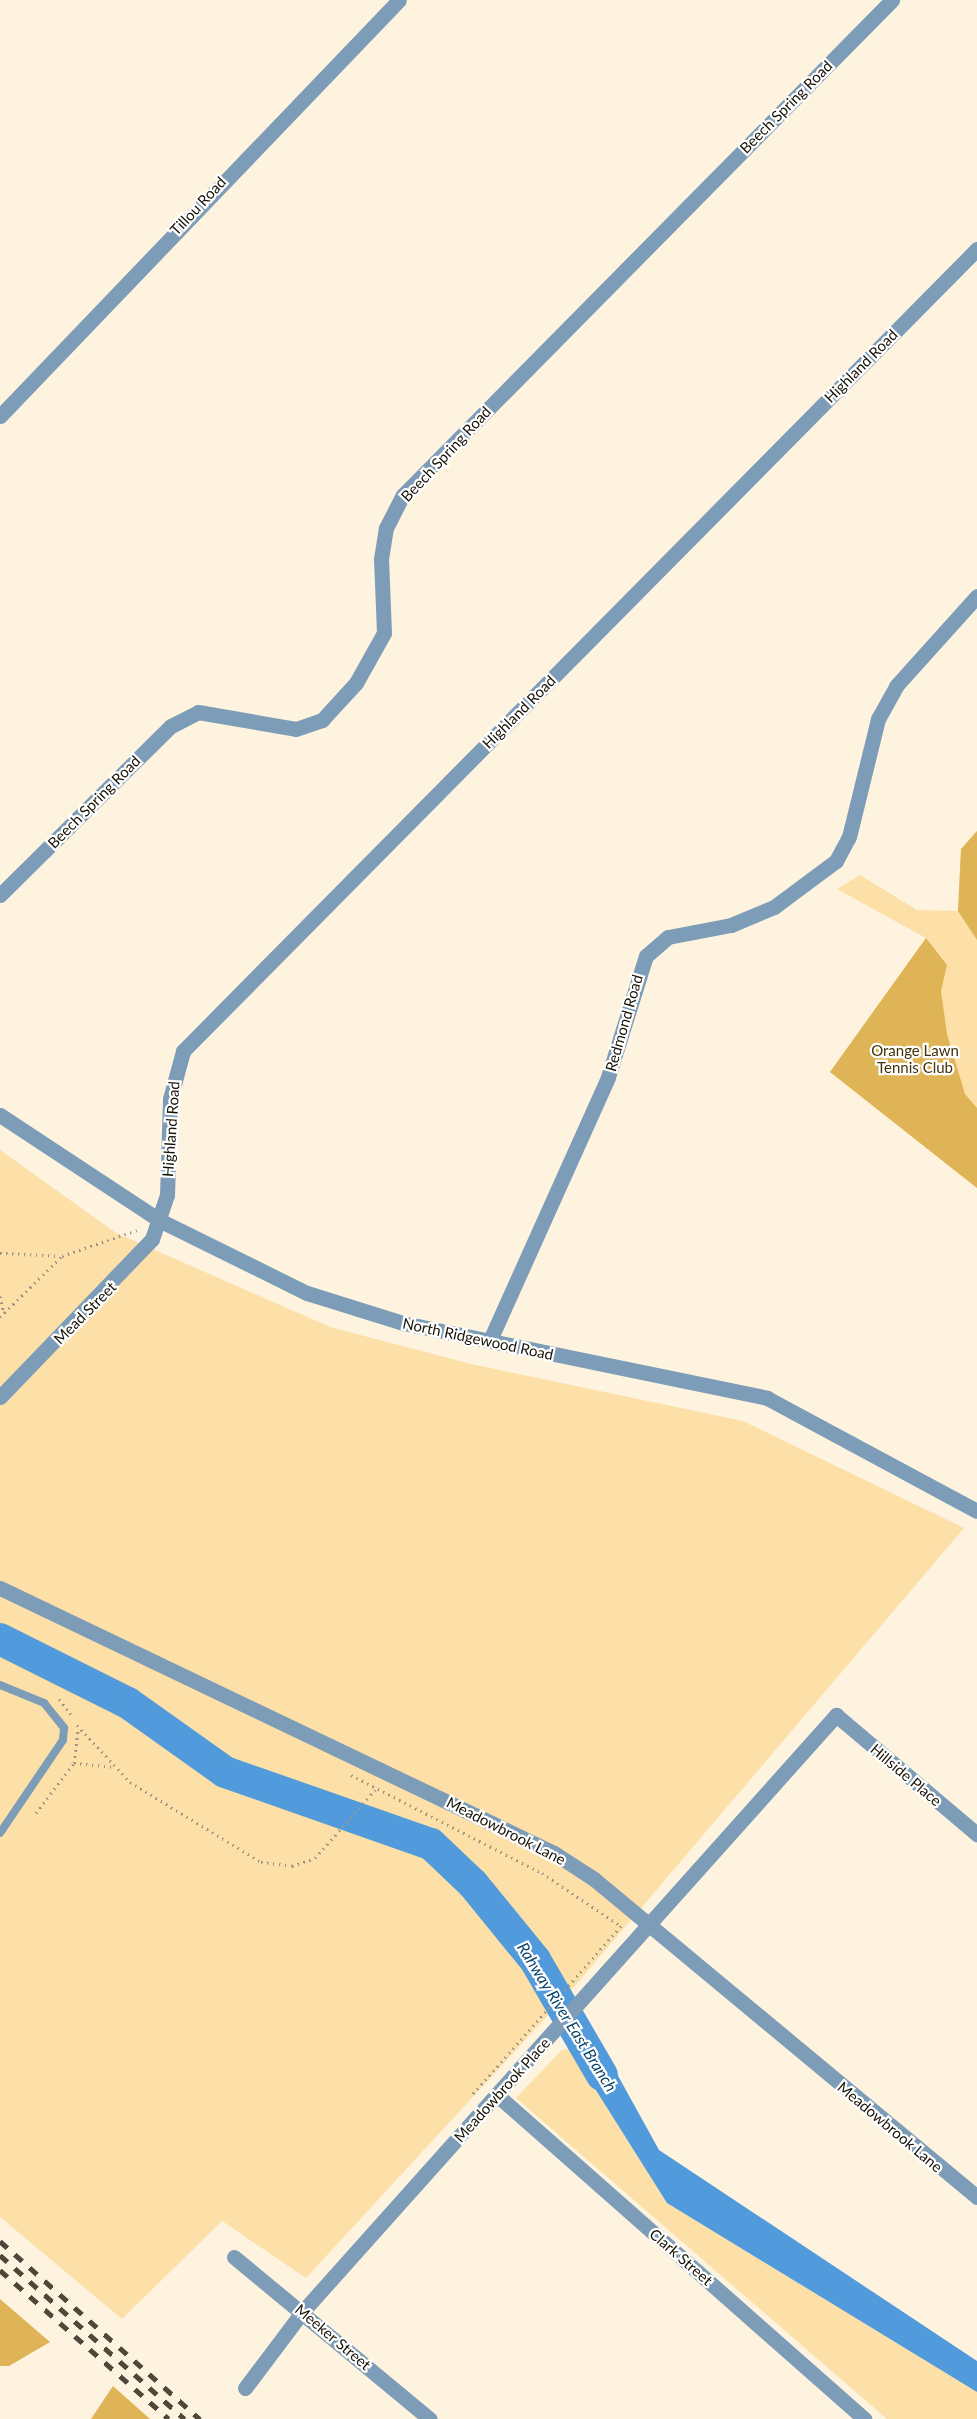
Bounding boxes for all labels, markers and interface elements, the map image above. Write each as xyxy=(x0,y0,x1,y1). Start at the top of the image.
street label: Beech Spring Road xyxy=(736,57,836,157)
street label: Tillou Road xyxy=(166,173,230,239)
street label: Highland Road xyxy=(821,326,901,406)
street label: Beech Spring Road xyxy=(397,403,495,505)
street label: Highland Road xyxy=(479,672,559,752)
street label: Beech Spring Road xyxy=(44,752,144,852)
street label: Redmond Road xyxy=(602,972,646,1074)
park label: Orange Lawn Tennis Club xyxy=(871,1041,959,1076)
street label: Highland Road xyxy=(159,1080,183,1178)
street label: Mead Street xyxy=(50,1278,120,1348)
street label: North Ridgewood Road xyxy=(401,1314,555,1364)
street label: Hillside Place xyxy=(867,1740,945,1810)
street label: Meadowbrook Lane xyxy=(444,1793,568,1869)
water label: Rahway River East Branch xyxy=(513,1939,621,2095)
street label: Meadowbrook Place xyxy=(450,2034,554,2146)
street label: Meadowbrook Lane xyxy=(834,2078,946,2176)
street label: Clark Street xyxy=(646,2225,716,2289)
street label: Meeker Street xyxy=(291,2300,375,2374)

